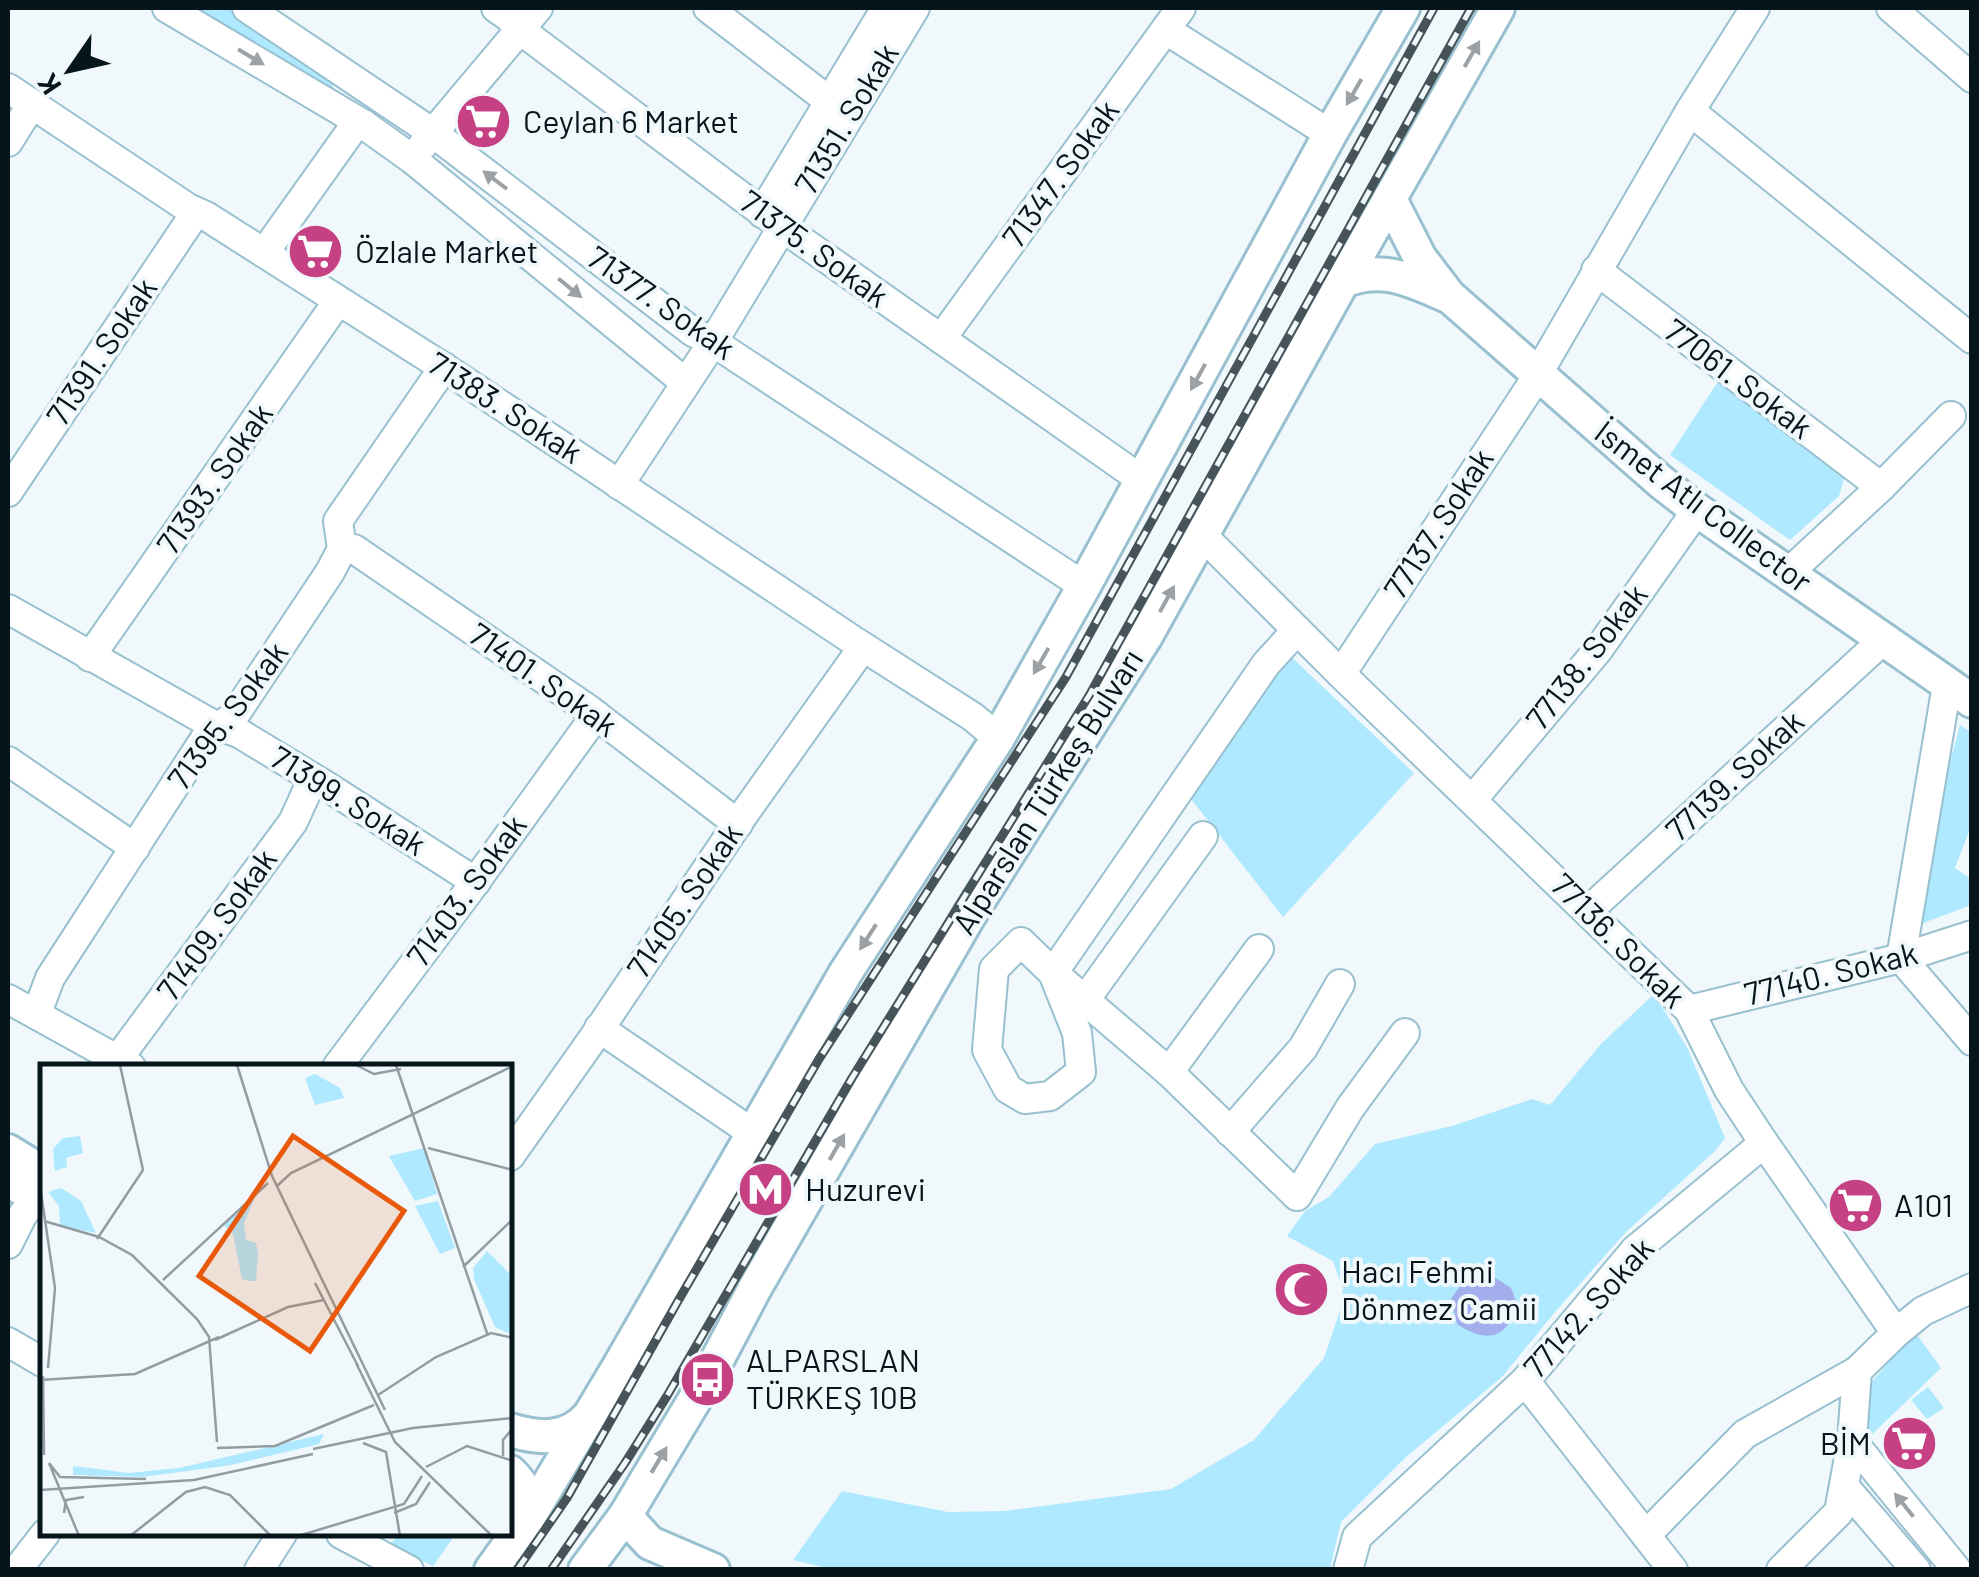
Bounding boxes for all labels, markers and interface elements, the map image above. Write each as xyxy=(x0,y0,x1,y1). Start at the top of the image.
north arrow xyxy=(20,20,120,120)
street label: 71351. Sokak xyxy=(785,36,905,200)
one-way arrow xyxy=(1464,39,1481,68)
one-way arrow xyxy=(237,48,265,65)
text: K xyxy=(29,67,67,101)
one-way arrow xyxy=(1346,78,1363,106)
supermarket icon: Ceylan 6 Market xyxy=(454,92,514,152)
street label: 71347. Sokak xyxy=(993,92,1126,254)
place label: Ceylan 6 Market xyxy=(523,101,739,139)
one-way arrow xyxy=(482,171,508,191)
street label: 71375. Sokak xyxy=(734,181,897,314)
supermarket icon: Özlale Market xyxy=(286,222,346,282)
place label: Özlale Market xyxy=(355,231,538,269)
street label: 71377. Sokak xyxy=(581,237,743,366)
street label: 71391. Sokak xyxy=(37,270,164,432)
one-way arrow xyxy=(558,277,583,298)
street label: 77061. Sokak xyxy=(1658,310,1821,445)
street label: 71383. Sokak xyxy=(422,343,590,470)
one-way arrow xyxy=(1189,362,1206,391)
street label: 71393. Sokak xyxy=(147,395,279,561)
street label: İsmet Atlı Collector xyxy=(1588,412,1820,599)
street label: 77137. Sokak xyxy=(1375,441,1500,605)
street label: 77138. Sokak xyxy=(1517,575,1654,736)
one-way arrow xyxy=(1157,585,1175,613)
street label: 71401. Sokak xyxy=(463,613,625,743)
street label: 71395. Sokak xyxy=(158,633,294,796)
street label: Alparslan Türkeş Bulvarı xyxy=(943,642,1150,940)
one-way arrow xyxy=(1032,647,1049,676)
street label: 77139. Sokak xyxy=(1657,701,1810,848)
street label: 71399. Sokak xyxy=(264,737,434,862)
street label: 71403. Sokak xyxy=(398,807,533,973)
street label: 71405. Sokak xyxy=(618,815,749,984)
street label: 71409. Sokak xyxy=(148,841,283,1007)
street label: 77136. Sokak xyxy=(1544,865,1694,1015)
one-way arrow xyxy=(860,923,878,951)
street label: 77140. Sokak xyxy=(1740,932,1921,1012)
inset map xyxy=(40,1064,512,1537)
one-way arrow xyxy=(827,1133,845,1161)
metro station icon: Huzurevi xyxy=(736,1160,796,1220)
place label: Huzurevi xyxy=(805,1169,926,1207)
supermarket icon: A101 xyxy=(1825,1176,1885,1236)
place label: A101 xyxy=(1894,1185,1953,1223)
street label: 77142. Sokak xyxy=(1515,1229,1660,1385)
place label: Hacı Fehmi Dönmez Camii xyxy=(1341,1251,1537,1326)
mosque icon: Hacı Fehmi Dönmez Camii xyxy=(1272,1260,1332,1320)
place label: ALPARSLAN TÜRKEŞ 10B xyxy=(746,1340,920,1415)
bus stop icon: ALPARSLAN TÜRKEŞ 10B xyxy=(677,1349,737,1409)
supermarket icon: BİM xyxy=(1880,1414,1940,1474)
place label: BİM xyxy=(1820,1423,1871,1461)
one-way arrow xyxy=(650,1446,667,1474)
one-way arrow xyxy=(1894,1493,1915,1518)

